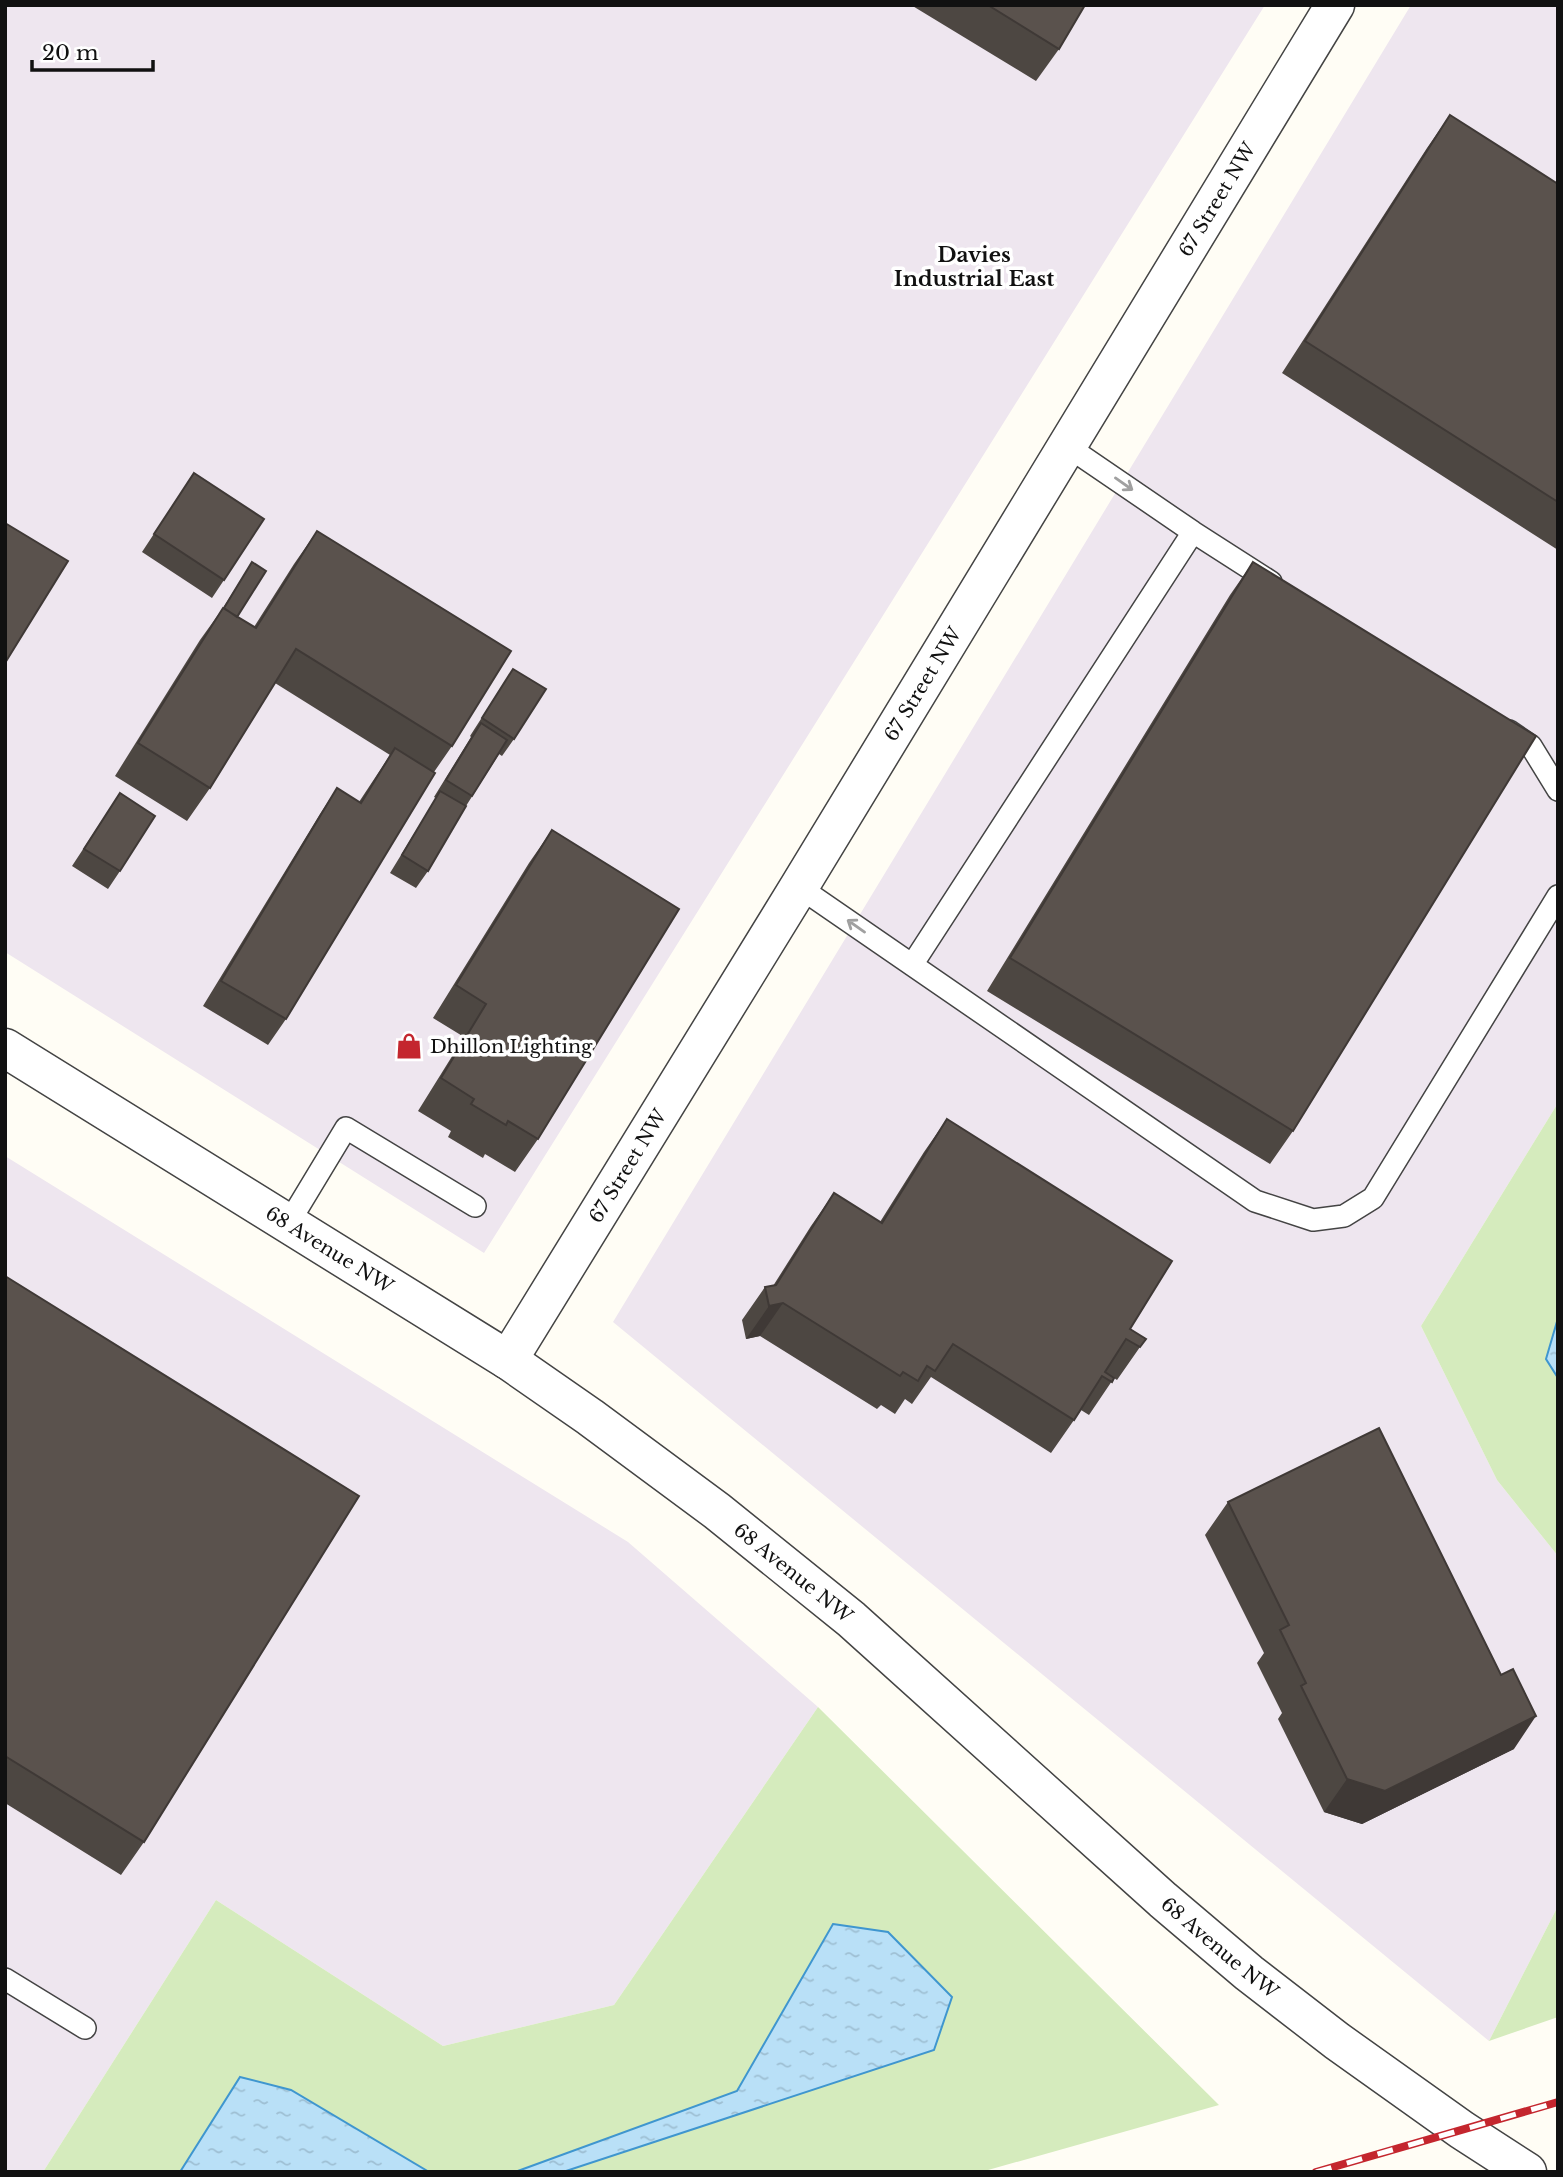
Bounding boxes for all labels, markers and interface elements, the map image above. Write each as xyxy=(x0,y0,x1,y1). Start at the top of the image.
scale bar xyxy=(32,28,152,72)
text: 20 m xyxy=(42,40,99,66)
street label: 67 Street NW xyxy=(1173,138,1261,261)
district label: Davies Industrial East xyxy=(894,242,1054,292)
one-way arrow xyxy=(1114,477,1133,491)
street label: 67 Street NW xyxy=(879,622,966,745)
one-way arrow xyxy=(847,919,866,934)
shop icon: Dhillon Lighting xyxy=(394,1031,424,1061)
place label: Dhillon Lighting xyxy=(430,1035,593,1058)
street label: 67 Street NW xyxy=(584,1104,671,1227)
street label: 68 Avenue NW xyxy=(262,1201,398,1298)
street label: 68 Avenue NW xyxy=(730,1518,858,1628)
street label: 68 Avenue NW xyxy=(1157,1892,1284,2003)

